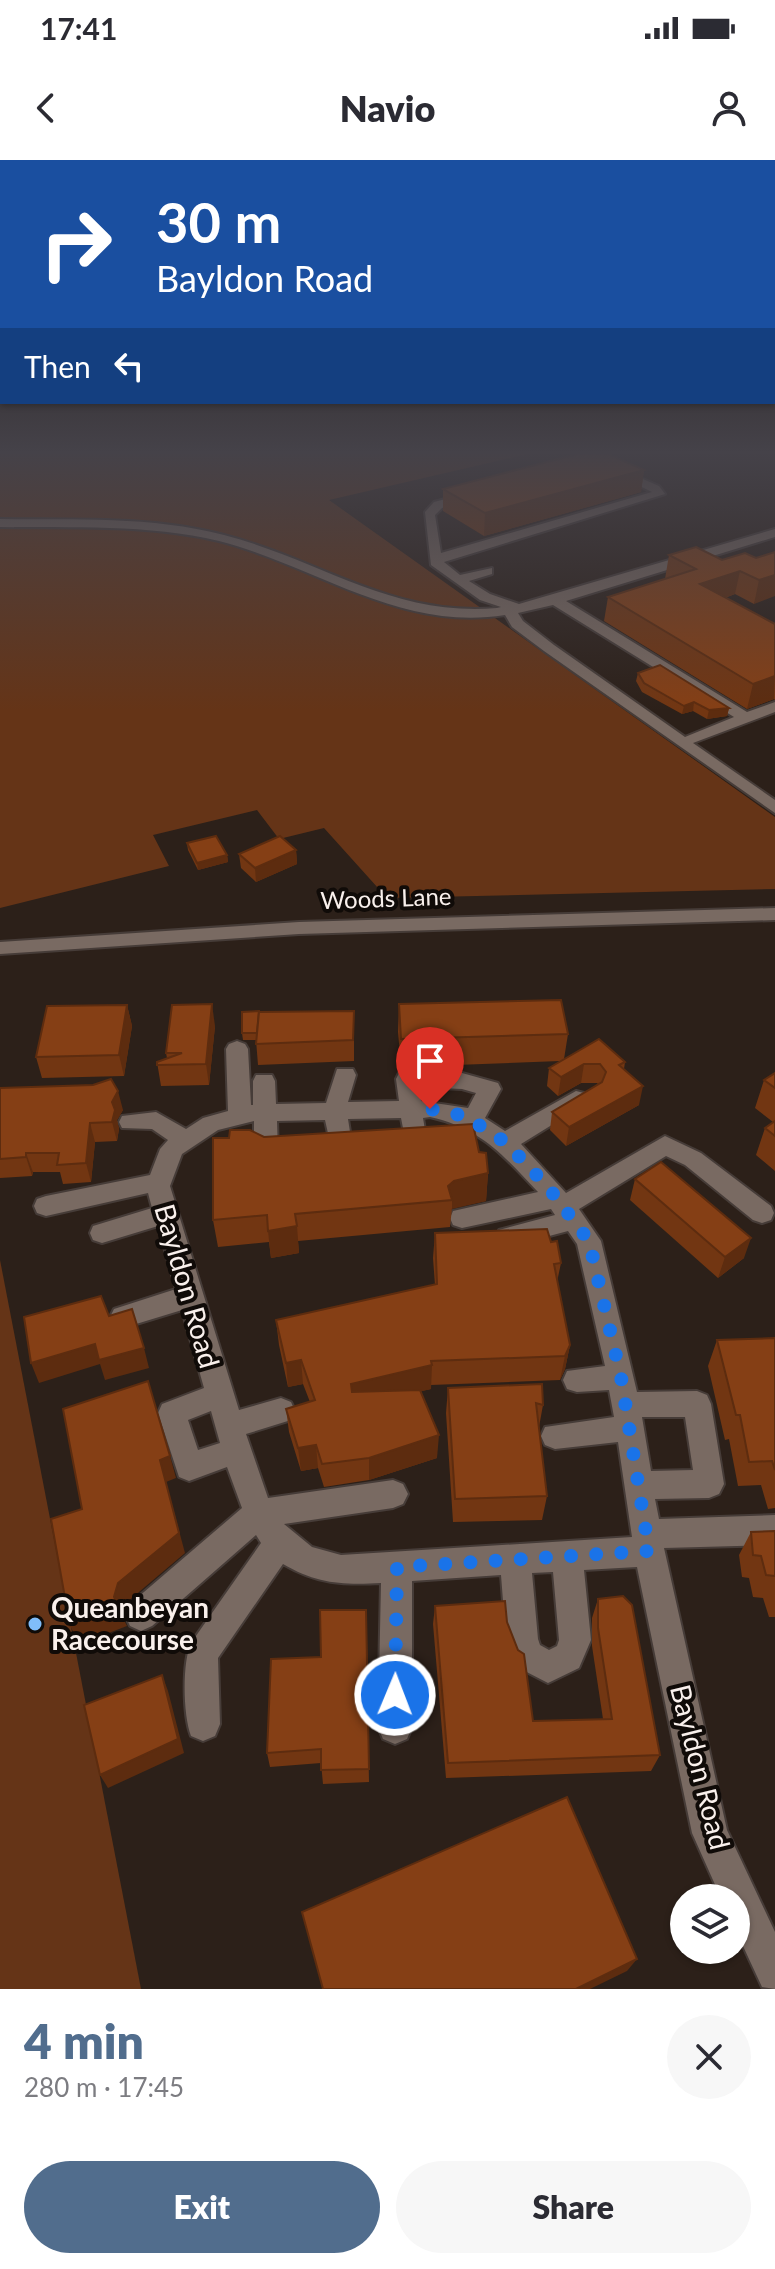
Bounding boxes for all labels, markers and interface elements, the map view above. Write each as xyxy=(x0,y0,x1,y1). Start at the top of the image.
text: 17:41 xyxy=(40,10,117,46)
icon: back xyxy=(24,86,68,130)
text: Navio xyxy=(340,86,435,130)
icon: person xyxy=(707,86,751,130)
text: 30 m xyxy=(156,188,281,255)
icon: right xyxy=(24,192,128,296)
text: Bayldon Road xyxy=(156,256,373,300)
icon: left xyxy=(107,344,151,388)
text: Then xyxy=(24,348,91,384)
street label: Woods Lane xyxy=(320,881,452,914)
pin xyxy=(396,1027,464,1109)
icon: arrive xyxy=(408,1039,452,1083)
street label: Bayldon Road xyxy=(148,1200,228,1372)
place label: Queanbeyan Racecourse xyxy=(51,1590,209,1656)
marker: Queanbeyan Racecourse xyxy=(26,1615,44,1633)
position arrow xyxy=(353,1653,437,1737)
street label: Bayldon Road xyxy=(664,1681,738,1853)
map controls xyxy=(670,1884,750,1964)
button: layers xyxy=(670,1884,750,1964)
text: 4 min xyxy=(24,2012,144,2069)
button: close xyxy=(667,2015,751,2099)
text: 280 m · 17:45 xyxy=(24,2071,184,2103)
button: Exit xyxy=(24,2161,380,2253)
button: Share xyxy=(396,2161,751,2253)

